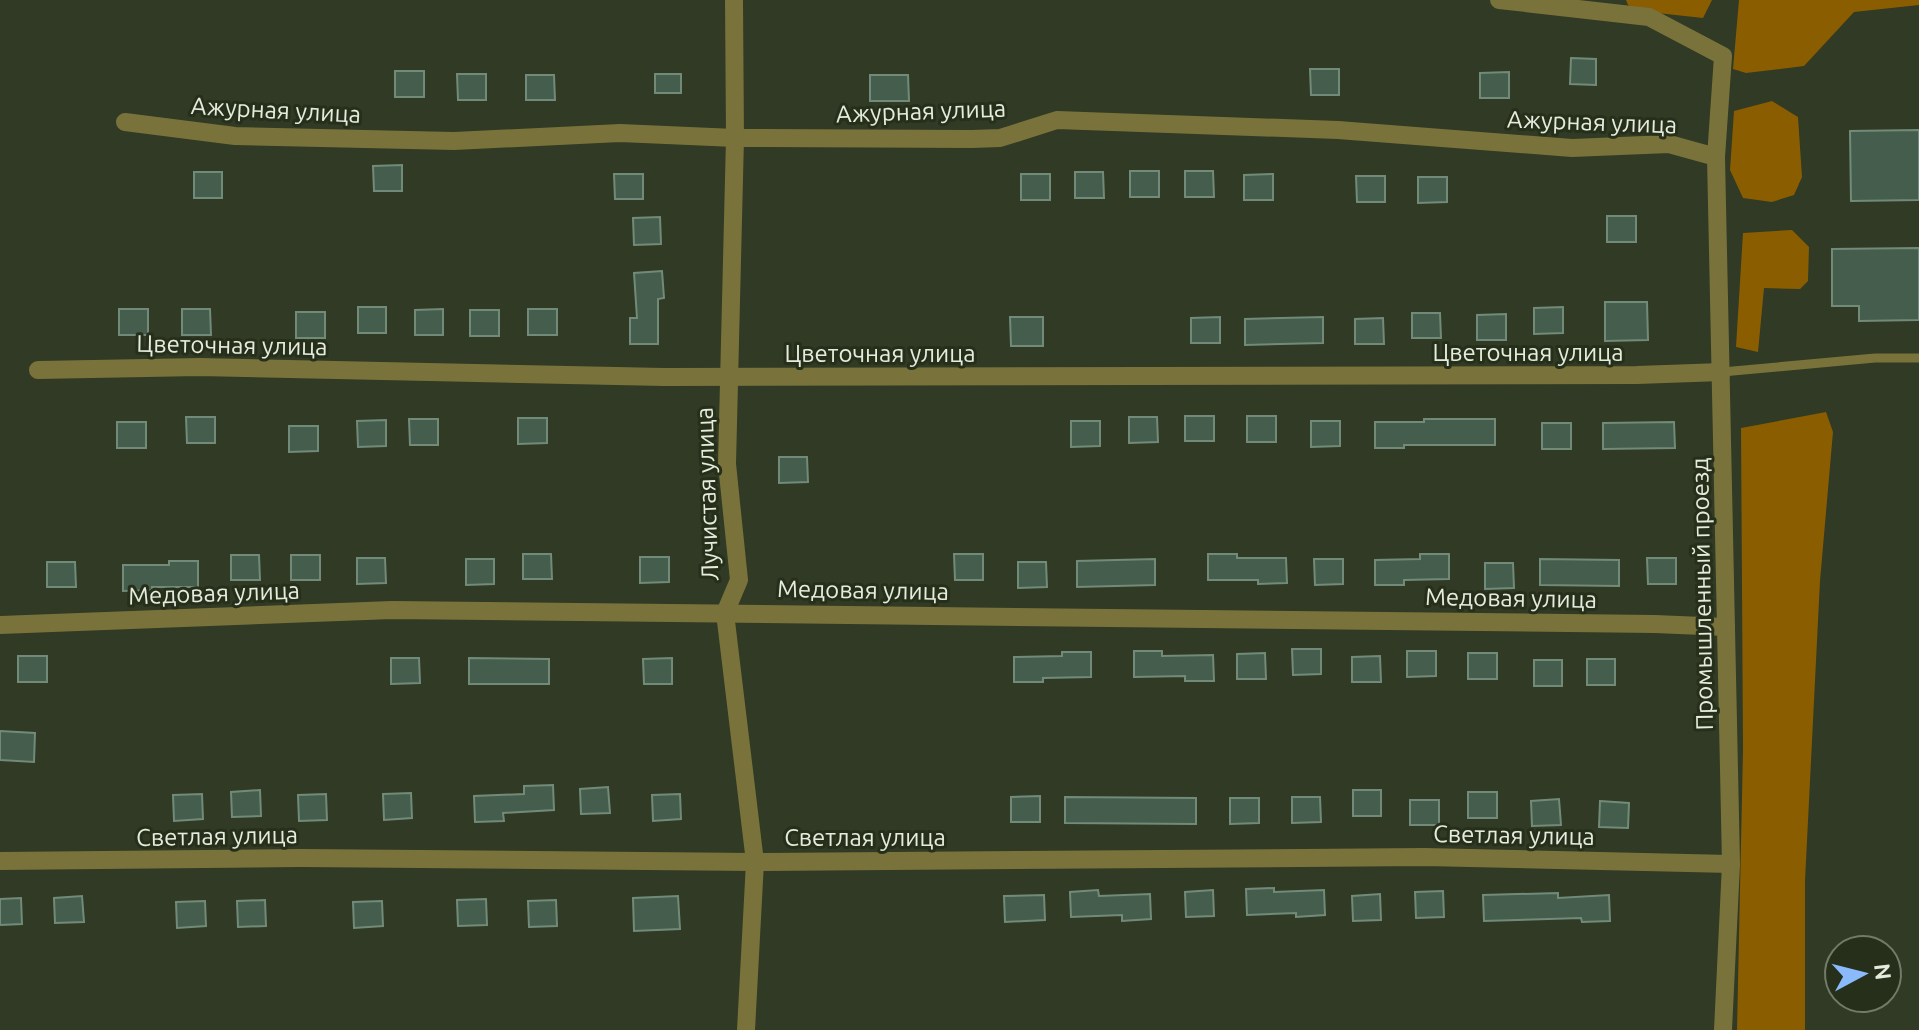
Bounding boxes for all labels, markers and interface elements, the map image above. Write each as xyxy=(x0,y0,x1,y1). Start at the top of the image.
street label: Ажурная улица xyxy=(190,92,362,128)
street label: Ажурная улица xyxy=(836,95,1006,127)
street label: Ажурная улица xyxy=(1507,106,1677,138)
street label: Цветочная улица xyxy=(136,330,328,360)
street label: Цветочная улица xyxy=(1432,339,1624,366)
street label: Цветочная улица xyxy=(784,340,976,367)
street label: Лучистая улица xyxy=(690,407,724,581)
street label: Промышленный проезд xyxy=(1686,457,1718,731)
street label: Медовая улица xyxy=(777,575,949,605)
street label: Медовая улица xyxy=(128,577,300,609)
street label: Медовая улица xyxy=(1425,583,1597,613)
street label: Светлая улица xyxy=(1433,820,1595,850)
street label: Светлая улица xyxy=(136,821,298,851)
street label: Светлая улица xyxy=(784,824,946,851)
north arrow xyxy=(1823,934,1903,1014)
text: N xyxy=(1870,962,1897,981)

